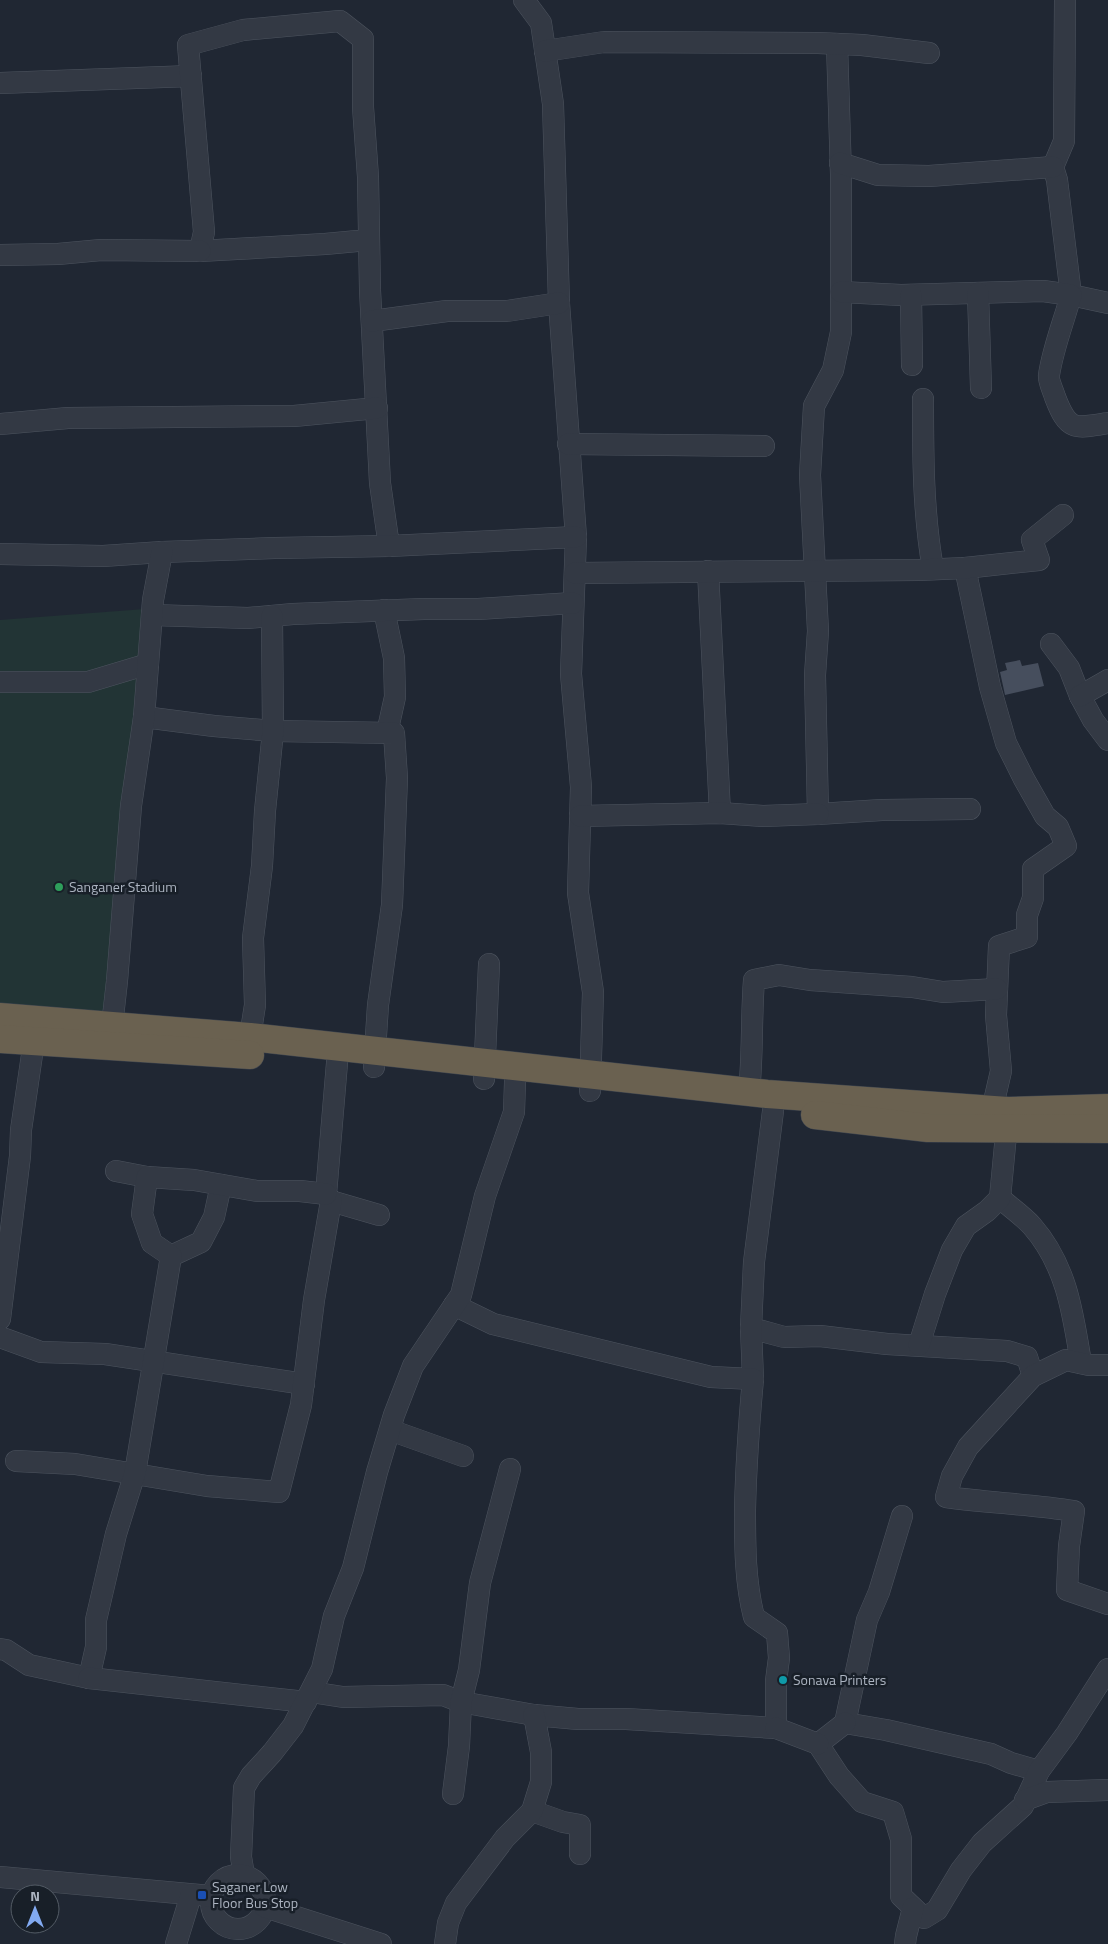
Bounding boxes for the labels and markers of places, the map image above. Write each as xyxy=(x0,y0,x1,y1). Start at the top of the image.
place label: Sanganer Stadium xyxy=(69,876,177,897)
marker: Sanganer Stadium xyxy=(53,881,65,893)
place label: Sonava Printers xyxy=(793,1669,886,1690)
marker: Sonava Printers xyxy=(777,1674,789,1686)
place label: Saganer Low Floor Bus Stop xyxy=(212,1876,298,1913)
marker: Saganer Low Floor Bus Stop xyxy=(196,1889,208,1901)

